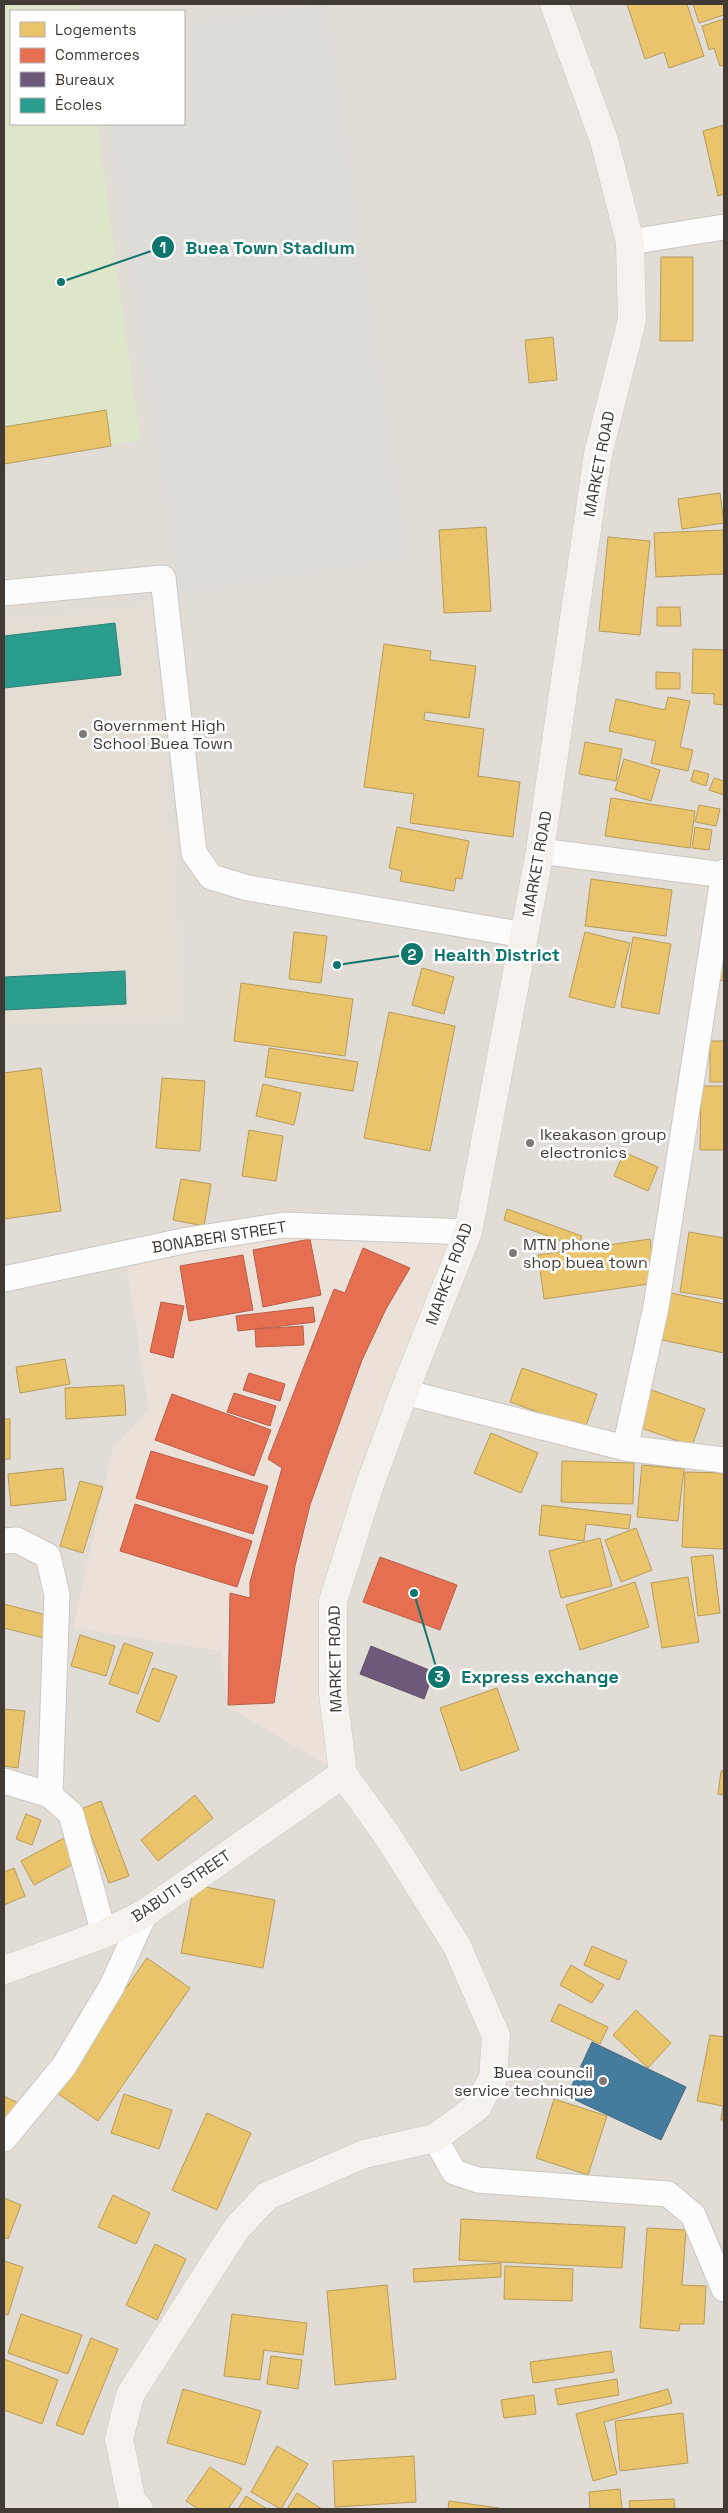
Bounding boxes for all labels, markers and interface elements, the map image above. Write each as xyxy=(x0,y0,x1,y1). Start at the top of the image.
legend xyxy=(10,10,185,125)
text: Logements xyxy=(55,20,137,39)
text: Commerces xyxy=(55,45,140,64)
text: Bureaux xyxy=(55,70,115,89)
text: Écoles xyxy=(55,95,102,114)
callout: Buea Town Stadium xyxy=(150,231,365,264)
text: Buea Town Stadium xyxy=(185,236,355,259)
text: 1 xyxy=(160,238,166,257)
street label: MARKET ROAD xyxy=(578,409,620,519)
place label: Government High School Buea Town xyxy=(93,715,233,754)
marker: Government High School Buea Town xyxy=(77,728,89,740)
street label: MARKET ROAD xyxy=(517,809,557,919)
callout: Health District xyxy=(399,938,570,971)
text: Health District xyxy=(434,943,560,966)
text: 2 xyxy=(408,945,417,964)
place label: Ikeakason group electronics xyxy=(540,1124,667,1163)
marker: Ikeakason group electronics xyxy=(524,1137,536,1149)
street label: BONABERI STREET xyxy=(150,1216,288,1258)
street label: MARKET ROAD xyxy=(421,1220,477,1328)
place label: MTN phone shop buea town xyxy=(523,1234,648,1273)
marker: MTN phone shop buea town xyxy=(507,1247,519,1259)
street label: MARKET ROAD xyxy=(324,1605,346,1713)
callout: Express exchange xyxy=(426,1660,629,1693)
text: Express exchange xyxy=(461,1665,619,1688)
text: 3 xyxy=(434,1667,444,1686)
street label: BABUTI STREET xyxy=(127,1845,235,1927)
place label: Buea council service technique xyxy=(454,2062,593,2101)
marker: Buea council service technique xyxy=(597,2075,609,2087)

